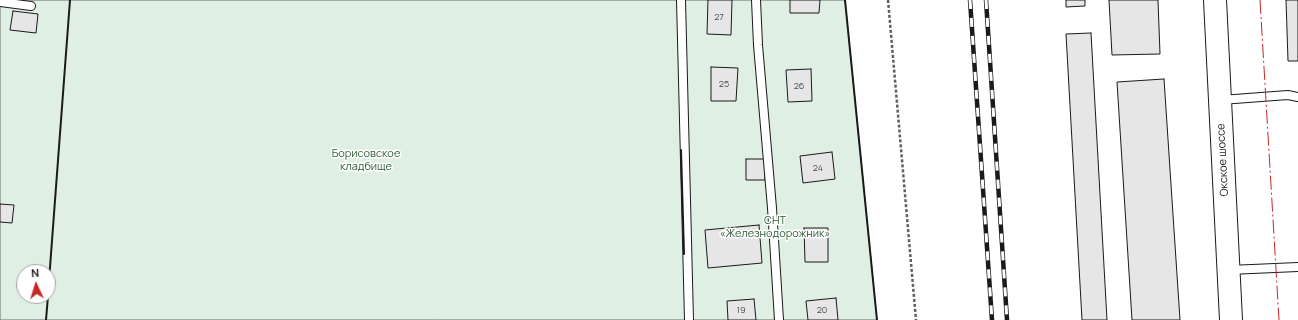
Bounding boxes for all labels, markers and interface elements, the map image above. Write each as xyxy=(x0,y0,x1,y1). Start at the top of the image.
house number: 27 xyxy=(714,12,724,22)
house number: 25 xyxy=(719,79,729,89)
house number: 26 xyxy=(794,81,804,91)
street label: Окское шоссе xyxy=(1214,123,1232,197)
park label: Борисовское кладбище xyxy=(332,147,400,173)
house number: 24 xyxy=(813,163,823,173)
park label: СНТ «Железнодорожник» xyxy=(720,214,830,240)
north arrow xyxy=(16,264,56,304)
text: N xyxy=(31,265,40,280)
house number: 19 xyxy=(736,305,746,315)
house number: 20 xyxy=(817,305,827,315)

